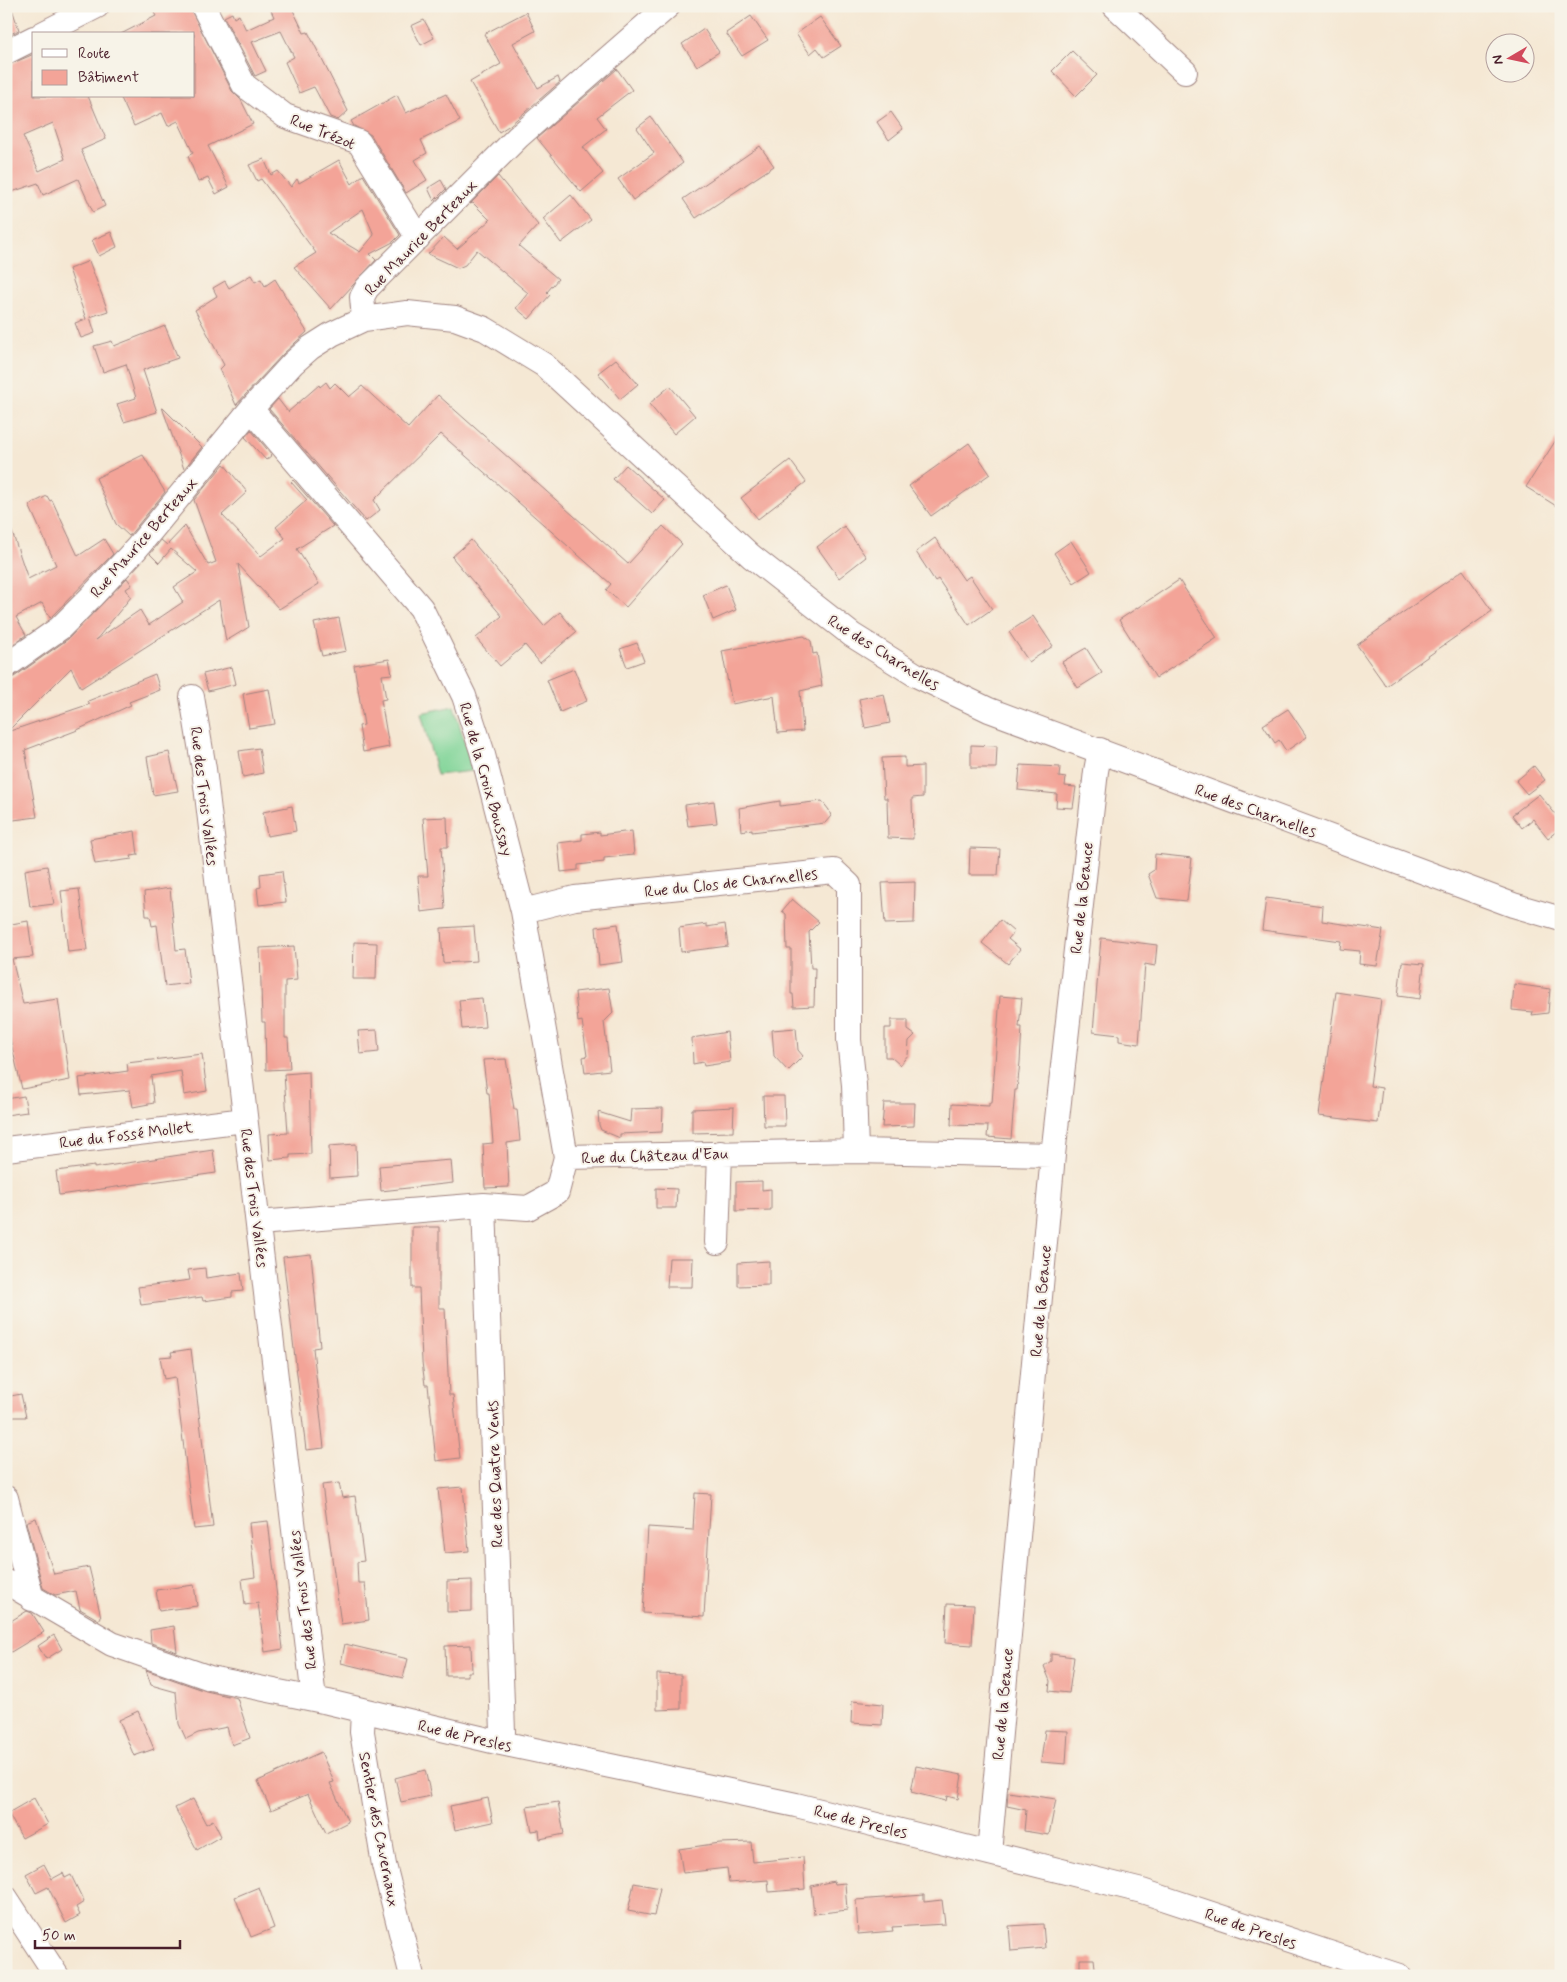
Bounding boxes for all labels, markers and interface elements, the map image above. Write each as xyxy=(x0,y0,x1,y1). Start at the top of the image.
legend xyxy=(32,32,195,98)
north arrow xyxy=(1484,32,1534,82)
text: Route xyxy=(78,44,111,64)
text: N xyxy=(1489,54,1508,66)
text: Bâtiment xyxy=(78,68,139,88)
street label: Rue Trézot xyxy=(287,110,358,155)
street label: Rue Maurice Berteaux xyxy=(360,176,482,300)
street label: Rue Maurice Berteaux xyxy=(86,473,202,603)
street label: Rue des Charnelles xyxy=(823,610,943,696)
street label: Rue de la Croix Boussay xyxy=(454,700,518,859)
street label: Rue des Trois Vallées xyxy=(185,725,222,867)
street label: Rue des Charnelles xyxy=(1192,780,1319,843)
street label: Rue de la Beauce xyxy=(1066,841,1099,955)
street label: Rue du Clos de Charnelles xyxy=(644,864,819,903)
street label: Rue du Fossé Mollet xyxy=(58,1117,195,1154)
street label: Rue des Trois Vallées xyxy=(235,1127,272,1269)
street label: Rue du Château d'Eau xyxy=(581,1143,729,1170)
street label: Rue de la Beauce xyxy=(1026,1244,1057,1358)
street label: Rue des Quatre Vents xyxy=(482,1400,509,1548)
street label: Rue des Trois Vallées xyxy=(285,1529,322,1671)
street label: Rue de la Beauce xyxy=(988,1647,1019,1761)
street label: Rue de Presles xyxy=(416,1715,514,1757)
street label: Sentier des Cavernaux xyxy=(353,1750,404,1908)
street label: Rue de Presles xyxy=(812,1801,910,1844)
street label: Rue de Presles xyxy=(1202,1904,1299,1955)
scale bar xyxy=(35,1917,180,1949)
text: 50 m xyxy=(42,1926,76,1946)

